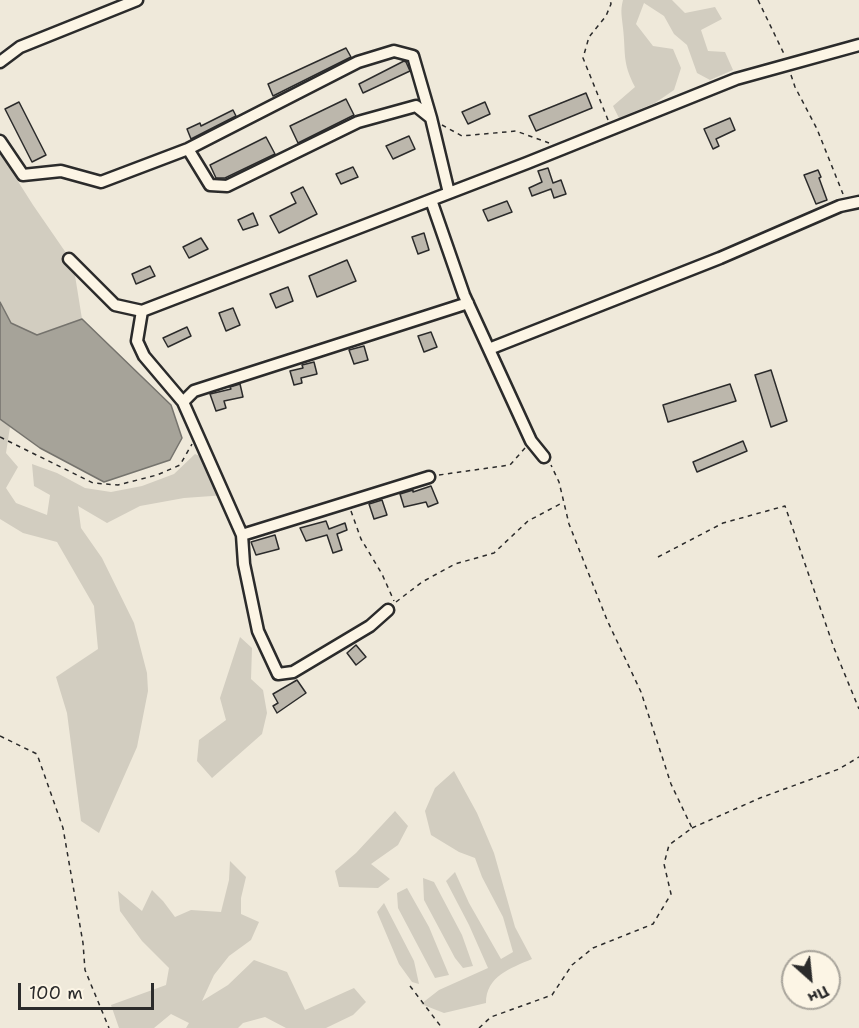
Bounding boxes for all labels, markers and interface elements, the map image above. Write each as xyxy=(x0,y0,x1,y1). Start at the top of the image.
north arrow xyxy=(781,950,841,1010)
scale bar xyxy=(21,971,158,1009)
text: 100 m xyxy=(29,981,83,1005)
text: Пн xyxy=(804,981,833,1009)

